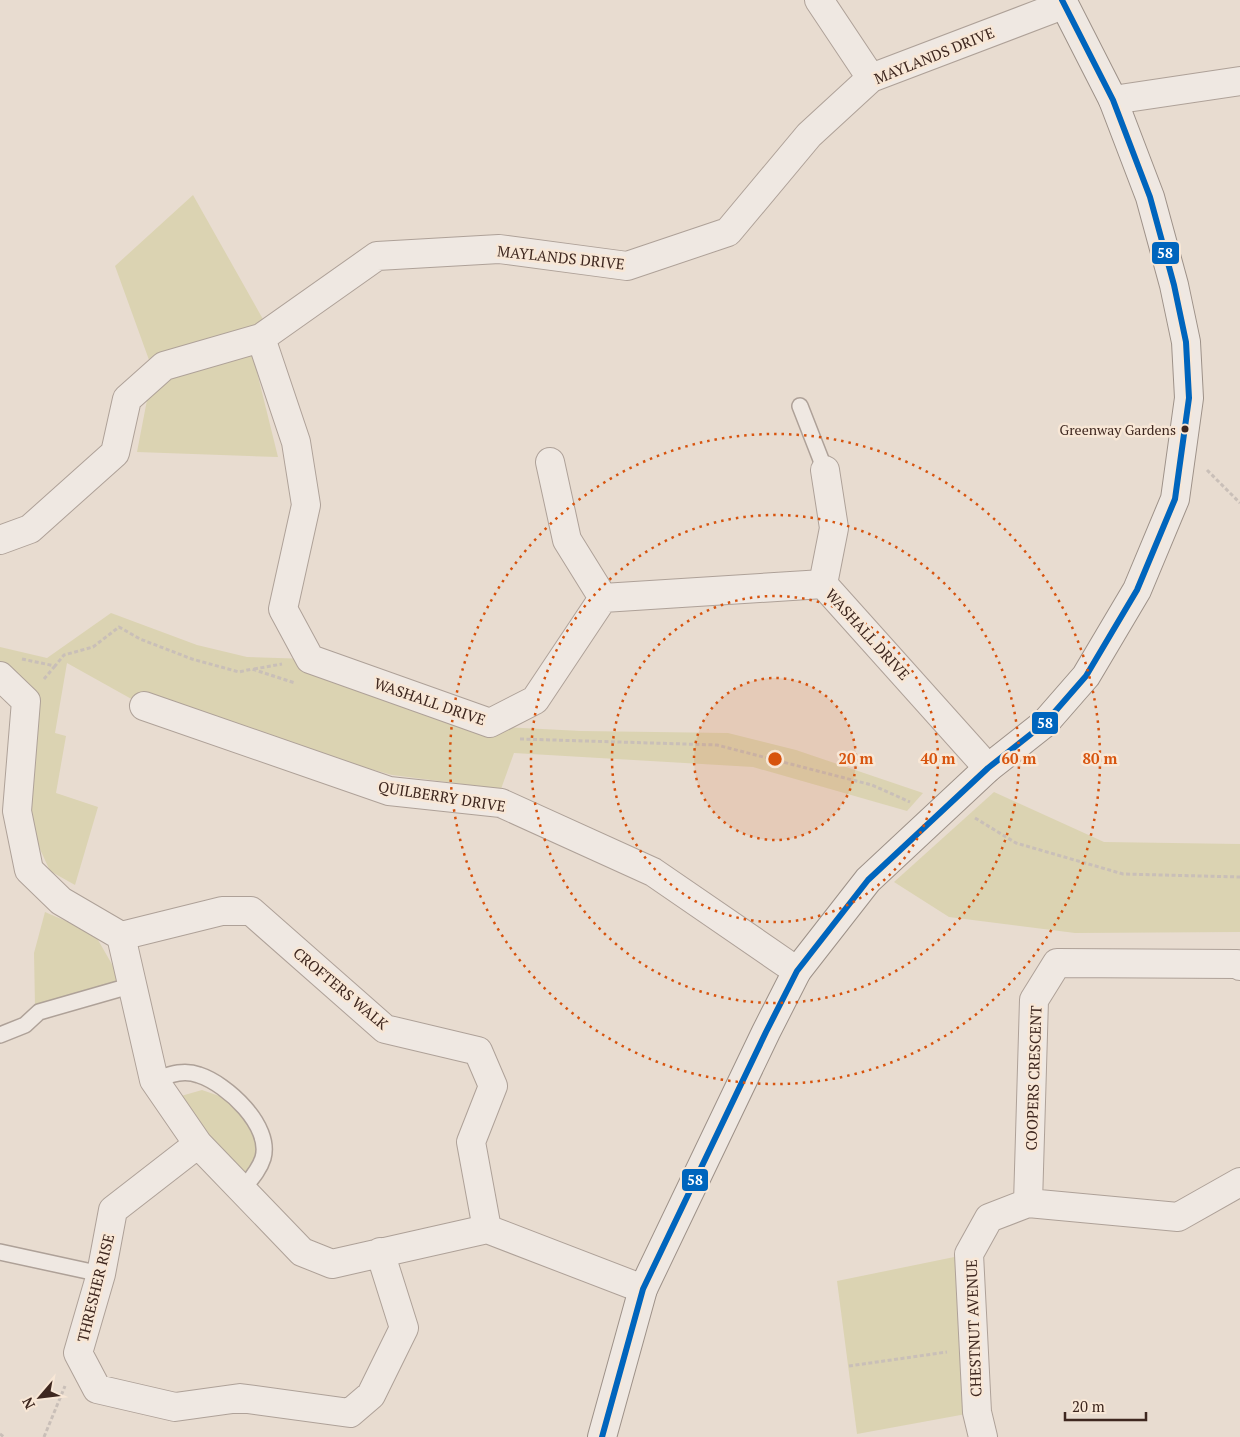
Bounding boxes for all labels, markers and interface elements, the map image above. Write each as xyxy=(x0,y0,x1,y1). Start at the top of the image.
street label: MAYLANDS DRIVE xyxy=(871,22,997,88)
street label: MAYLANDS DRIVE xyxy=(496,240,626,274)
line badge: 58 xyxy=(1151,241,1180,265)
text: 58 xyxy=(1157,243,1173,262)
place label: Greenway Gardens xyxy=(1060,420,1176,439)
marker: Greenway Gardens xyxy=(1180,424,1190,434)
street label: WASHALL DRIVE xyxy=(822,584,914,684)
street label: WASHALL DRIVE xyxy=(372,673,488,729)
line badge: 58 xyxy=(1031,711,1059,735)
text: 58 xyxy=(1037,713,1053,732)
text: 20 m xyxy=(839,748,874,768)
text: 40 m xyxy=(921,748,956,768)
text: 60 m xyxy=(1002,748,1037,768)
text: 80 m xyxy=(1083,748,1118,768)
centre of rings xyxy=(766,750,784,768)
street label: QUILBERRY DRIVE xyxy=(377,776,507,816)
street label: CROFTERS WALK xyxy=(289,942,393,1034)
street label: COOPERS CRESCENT xyxy=(1020,1005,1046,1151)
line badge: 58 xyxy=(681,1168,709,1192)
text: 58 xyxy=(687,1170,703,1189)
street label: THRESHER RISE xyxy=(72,1232,118,1344)
street label: CHESTNUT AVENUE xyxy=(961,1259,985,1397)
north arrow xyxy=(15,1372,65,1422)
scale bar xyxy=(1065,1390,1146,1422)
text: N xyxy=(17,1394,39,1412)
text: 20 m xyxy=(1072,1396,1105,1416)

